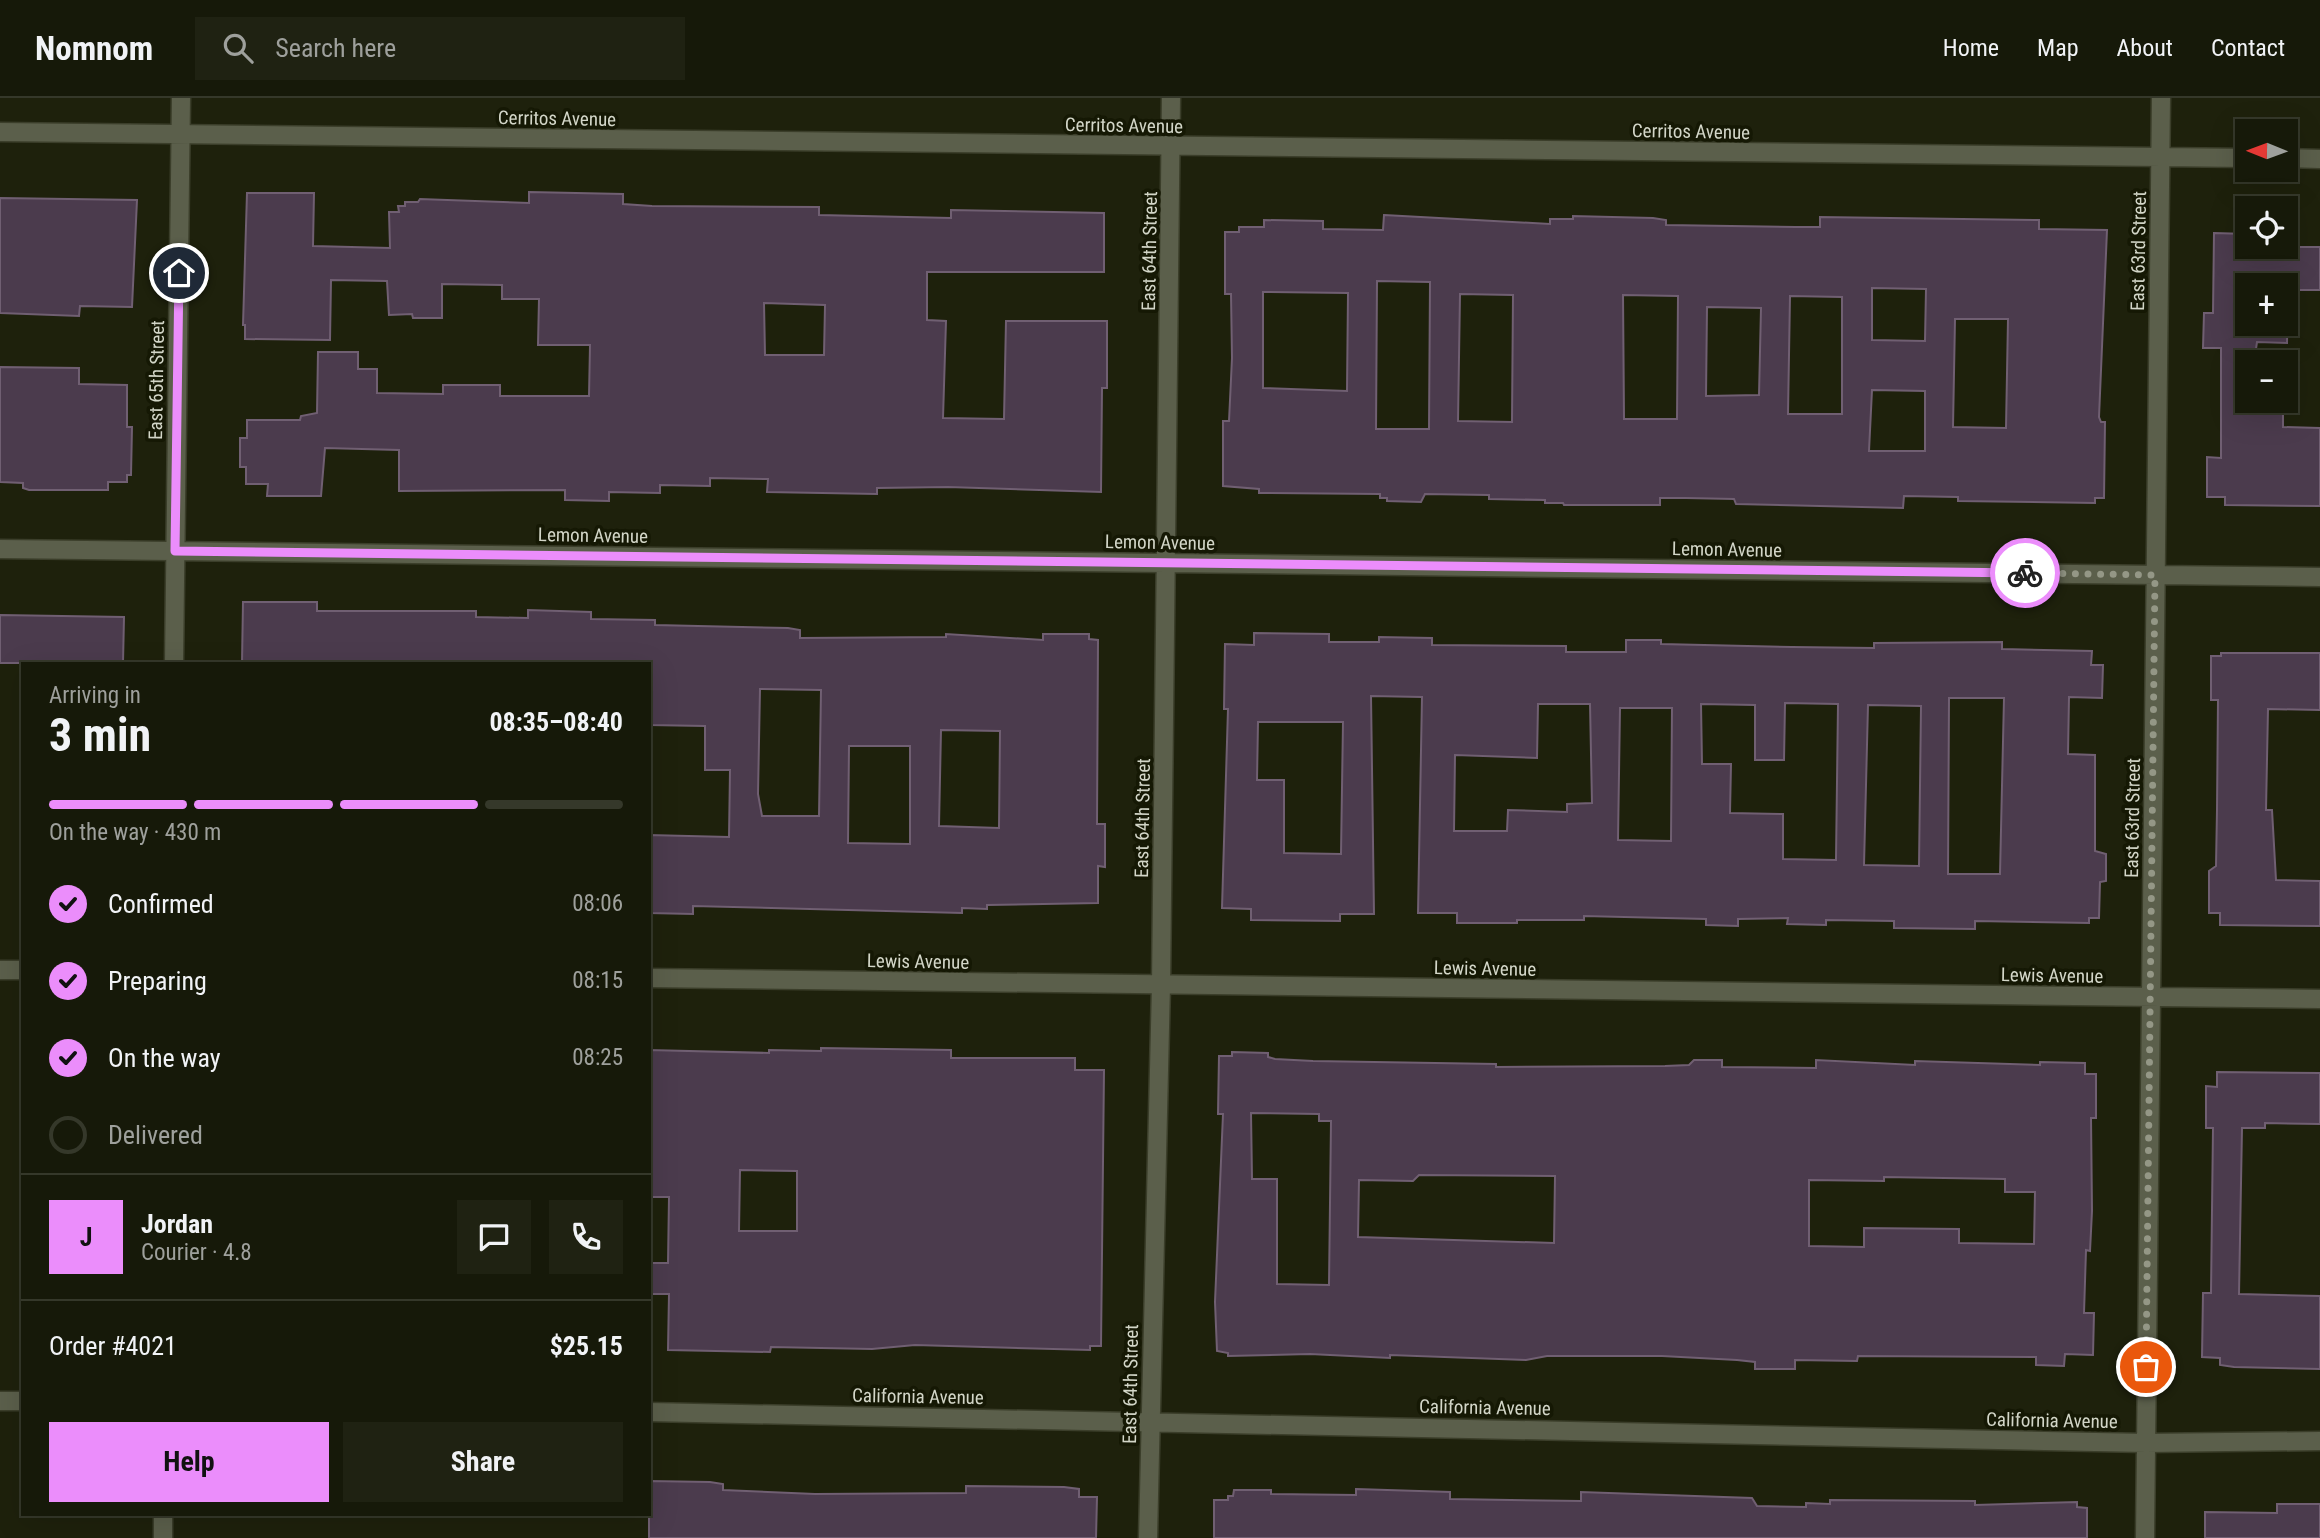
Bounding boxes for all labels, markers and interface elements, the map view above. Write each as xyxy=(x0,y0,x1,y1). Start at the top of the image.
search box xyxy=(195,17,685,80)
text: Nomnom xyxy=(35,29,153,68)
icon: search xyxy=(219,29,257,67)
text: Search here xyxy=(275,33,396,63)
text: Home xyxy=(1943,34,1999,62)
text: Map xyxy=(2037,34,2079,62)
text: About xyxy=(2117,34,2173,62)
text: Contact xyxy=(2211,34,2285,62)
street label: Cerritos Avenue xyxy=(498,106,616,131)
street label: Cerritos Avenue xyxy=(1065,113,1183,138)
street label: Cerritos Avenue xyxy=(1632,119,1750,144)
north arrow xyxy=(2235,119,2298,182)
map controls xyxy=(2235,119,2298,413)
street label: East 64th Street xyxy=(1137,191,1162,311)
street label: East 63rd Street xyxy=(2126,191,2151,311)
button: locate xyxy=(2235,196,2298,259)
pin xyxy=(149,243,209,303)
icon: home xyxy=(160,254,198,292)
button: + xyxy=(2235,273,2298,336)
street label: East 65th Street xyxy=(144,320,169,440)
button: − xyxy=(2235,350,2298,413)
street label: Lemon Avenue xyxy=(538,523,648,548)
street label: Lemon Avenue xyxy=(1105,530,1215,555)
street label: Lemon Avenue xyxy=(1672,537,1782,562)
courier xyxy=(1990,538,2060,608)
icon: bike xyxy=(2006,554,2044,592)
text: Arriving in xyxy=(49,682,141,709)
text: 08:35–08:40 xyxy=(489,707,623,737)
text: 3 min xyxy=(49,708,151,762)
street label: East 64th Street xyxy=(1130,758,1155,878)
street label: East 63rd Street xyxy=(2120,758,2145,878)
text: On the way · 430 m xyxy=(49,819,221,846)
icon: check xyxy=(49,885,87,923)
text: Confirmed xyxy=(108,889,214,919)
text: 08:06 xyxy=(572,890,623,917)
street label: Lewis Avenue xyxy=(867,949,969,974)
street label: Lewis Avenue xyxy=(1434,956,1536,981)
icon: check xyxy=(49,962,87,1000)
street label: Lewis Avenue xyxy=(2001,963,2103,988)
text: Preparing xyxy=(108,966,207,996)
text: 08:15 xyxy=(572,967,623,994)
icon: check xyxy=(49,1039,87,1077)
text: On the way xyxy=(108,1043,221,1073)
text: 08:25 xyxy=(572,1044,623,1071)
text: Delivered xyxy=(108,1120,203,1150)
button: chat xyxy=(457,1200,531,1274)
button: phone xyxy=(549,1200,623,1274)
text: Jordan xyxy=(141,1209,213,1239)
text: J xyxy=(80,1222,92,1252)
text: Courier · 4.8 xyxy=(141,1239,252,1266)
street label: East 64th Street xyxy=(1118,1324,1143,1444)
text: Order #4021 xyxy=(49,1331,177,1361)
text: $25.15 xyxy=(550,1331,623,1361)
pin xyxy=(2116,1337,2176,1397)
icon: bag xyxy=(2127,1348,2165,1386)
street label: California Avenue xyxy=(852,1384,984,1409)
street label: California Avenue xyxy=(1419,1395,1551,1420)
street label: California Avenue xyxy=(1986,1408,2118,1433)
button: Help xyxy=(49,1422,329,1502)
button: Share xyxy=(343,1422,623,1502)

